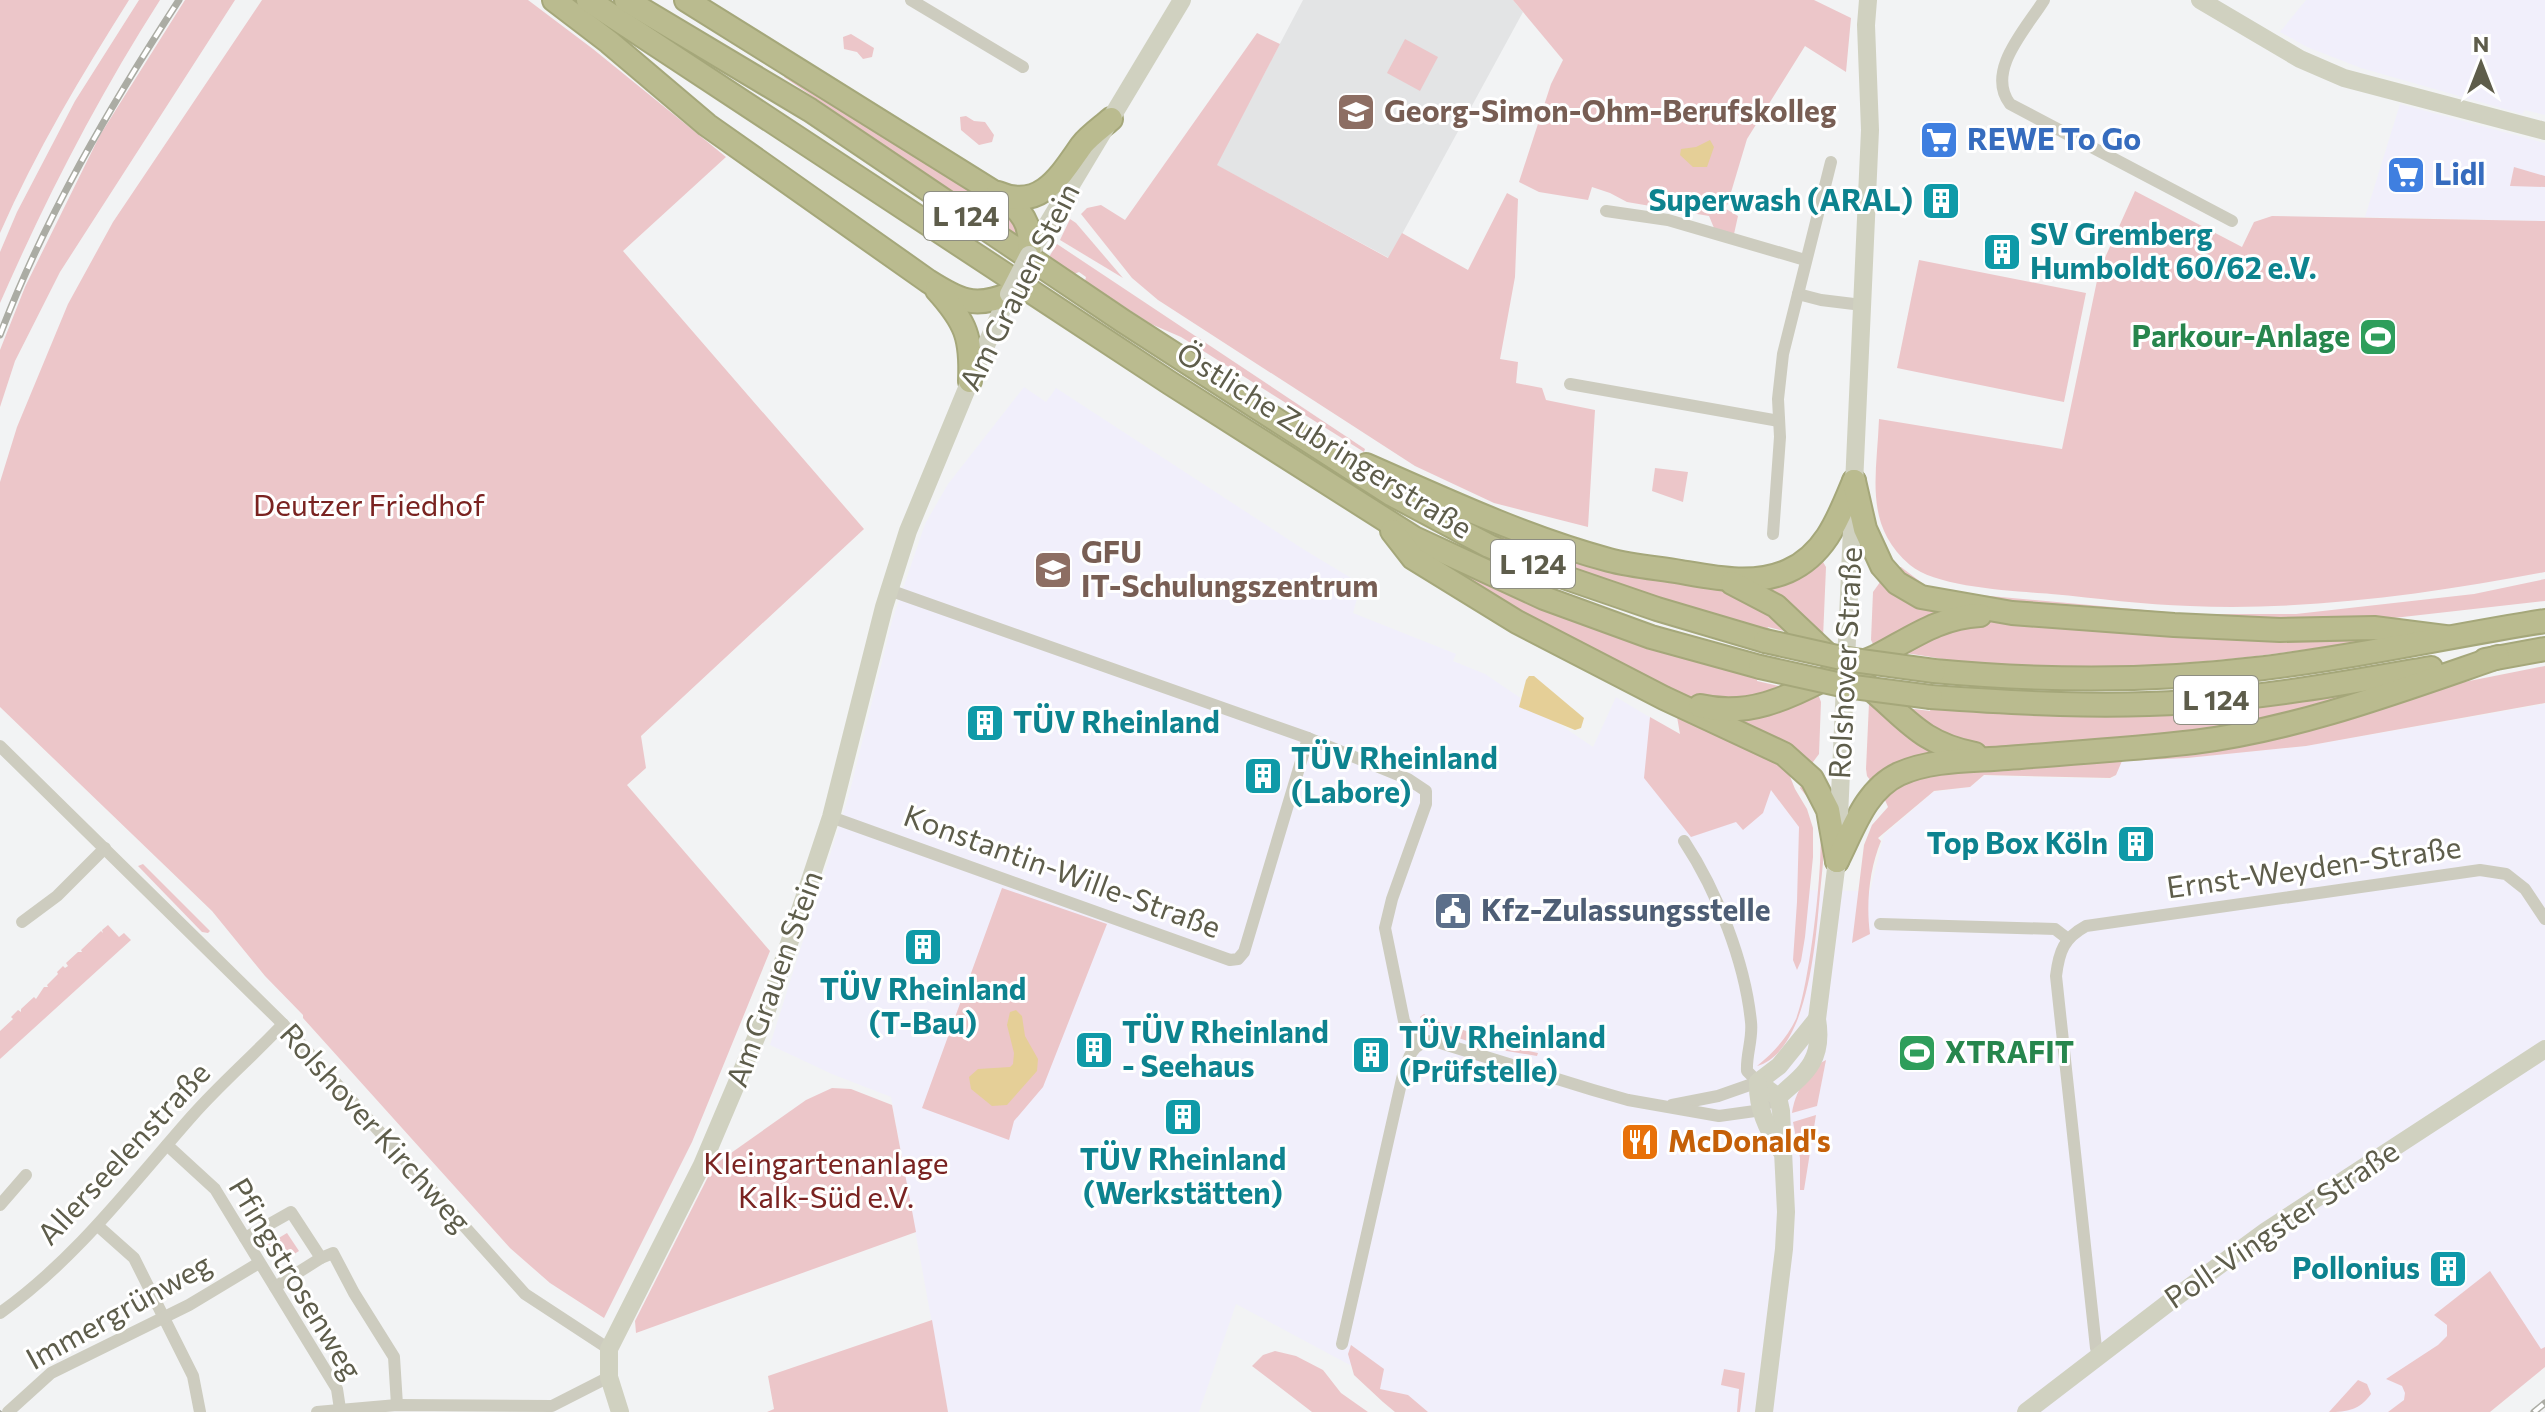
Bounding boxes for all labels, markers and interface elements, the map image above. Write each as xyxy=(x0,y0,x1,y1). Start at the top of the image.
north arrow xyxy=(2441,24,2521,104)
text: N xyxy=(2473,30,2489,57)
school or university icon: Georg-Simon-Ohm-Berufskolleg xyxy=(1335,91,1377,133)
place label: Georg-Simon-Ohm-Berufskolleg xyxy=(1384,91,1836,128)
supermarket icon: REWE To Go xyxy=(1918,119,1960,161)
place label: REWE To Go xyxy=(1967,119,2141,156)
supermarket icon: Lidl xyxy=(2385,154,2427,196)
place label: Lidl xyxy=(2434,154,2486,191)
street label: Am Grauen Stein xyxy=(950,176,1086,396)
place label: Superwash (ARAL) xyxy=(1648,180,1913,217)
building icon: Superwash (ARAL) xyxy=(1920,180,1962,222)
road number: L 124 xyxy=(924,192,1008,240)
place label: SV Gremberg Humboldt 60/62 e.V. xyxy=(2030,214,2317,285)
building icon: SV Gremberg Humboldt 60/62 e.V. xyxy=(1981,231,2023,273)
place label: Parkour-Anlage xyxy=(2131,316,2350,353)
sports icon: Parkour-Anlage xyxy=(2357,316,2399,358)
street label: Östliche Zubringerstraße xyxy=(1171,333,1480,545)
park label: Deutzer Friedhof xyxy=(253,485,485,522)
place label: GFU IT-Schulungszentrum xyxy=(1081,532,1378,603)
road number: L 124 xyxy=(1491,540,1575,588)
street label: Rolshover Straße xyxy=(1819,546,1868,780)
school or university icon: GFU IT-Schulungszentrum xyxy=(1032,549,1074,591)
road number: L 124 xyxy=(2174,676,2258,724)
building icon: TÜV Rheinland xyxy=(964,702,1006,744)
place label: TÜV Rheinland xyxy=(1013,702,1220,739)
place label: TÜV Rheinland (Labore) xyxy=(1291,738,1498,809)
building icon: TÜV Rheinland (Labore) xyxy=(1242,755,1284,797)
street label: Konstantin-Wille-Straße xyxy=(899,795,1226,944)
place label: Top Box Köln xyxy=(1927,823,2108,860)
building icon: Top Box Köln xyxy=(2115,823,2157,865)
street label: Ernst-Weyden-Straße xyxy=(2164,827,2463,905)
street label: Am Grauen Stein xyxy=(716,865,829,1091)
public building icon: Kfz-Zulassungsstelle xyxy=(1432,890,1474,932)
place label: Kfz-Zulassungsstelle xyxy=(1481,890,1771,927)
building icon: TÜV Rheinland (T-Bau) xyxy=(902,926,944,968)
place label: TÜV Rheinland (T-Bau) xyxy=(820,969,1026,1040)
place label: TÜV Rheinland - Seehaus xyxy=(1122,1012,1329,1083)
street label: Rolshover Kirchweg xyxy=(273,1014,480,1238)
place label: TÜV Rheinland (Prüfstelle) xyxy=(1399,1017,1606,1088)
building icon: TÜV Rheinland - Seehaus xyxy=(1073,1029,1115,1071)
sports icon: XTRAFIT xyxy=(1896,1032,1938,1074)
place label: XTRAFIT xyxy=(1945,1032,2074,1069)
building icon: TÜV Rheinland (Prüfstelle) xyxy=(1350,1034,1392,1076)
street label: Allerseelenstraße xyxy=(28,1053,216,1251)
building icon: TÜV Rheinland (Werkstätten) xyxy=(1162,1096,1204,1138)
restaurant icon: McDonald's xyxy=(1619,1121,1661,1163)
place label: McDonald's xyxy=(1668,1121,1831,1158)
street label: Poll-Vingster Straße xyxy=(2156,1131,2405,1315)
place label: TÜV Rheinland (Werkstätten) xyxy=(1080,1139,1286,1210)
park label: Kleingartenanlage Kalk-Süd e.V. xyxy=(703,1143,949,1214)
street label: Pfingstrosenweg xyxy=(222,1170,372,1385)
street label: Immergrünweg xyxy=(19,1244,217,1376)
place label: Pollonius xyxy=(2292,1248,2420,1285)
building icon: Pollonius xyxy=(2427,1248,2469,1290)

